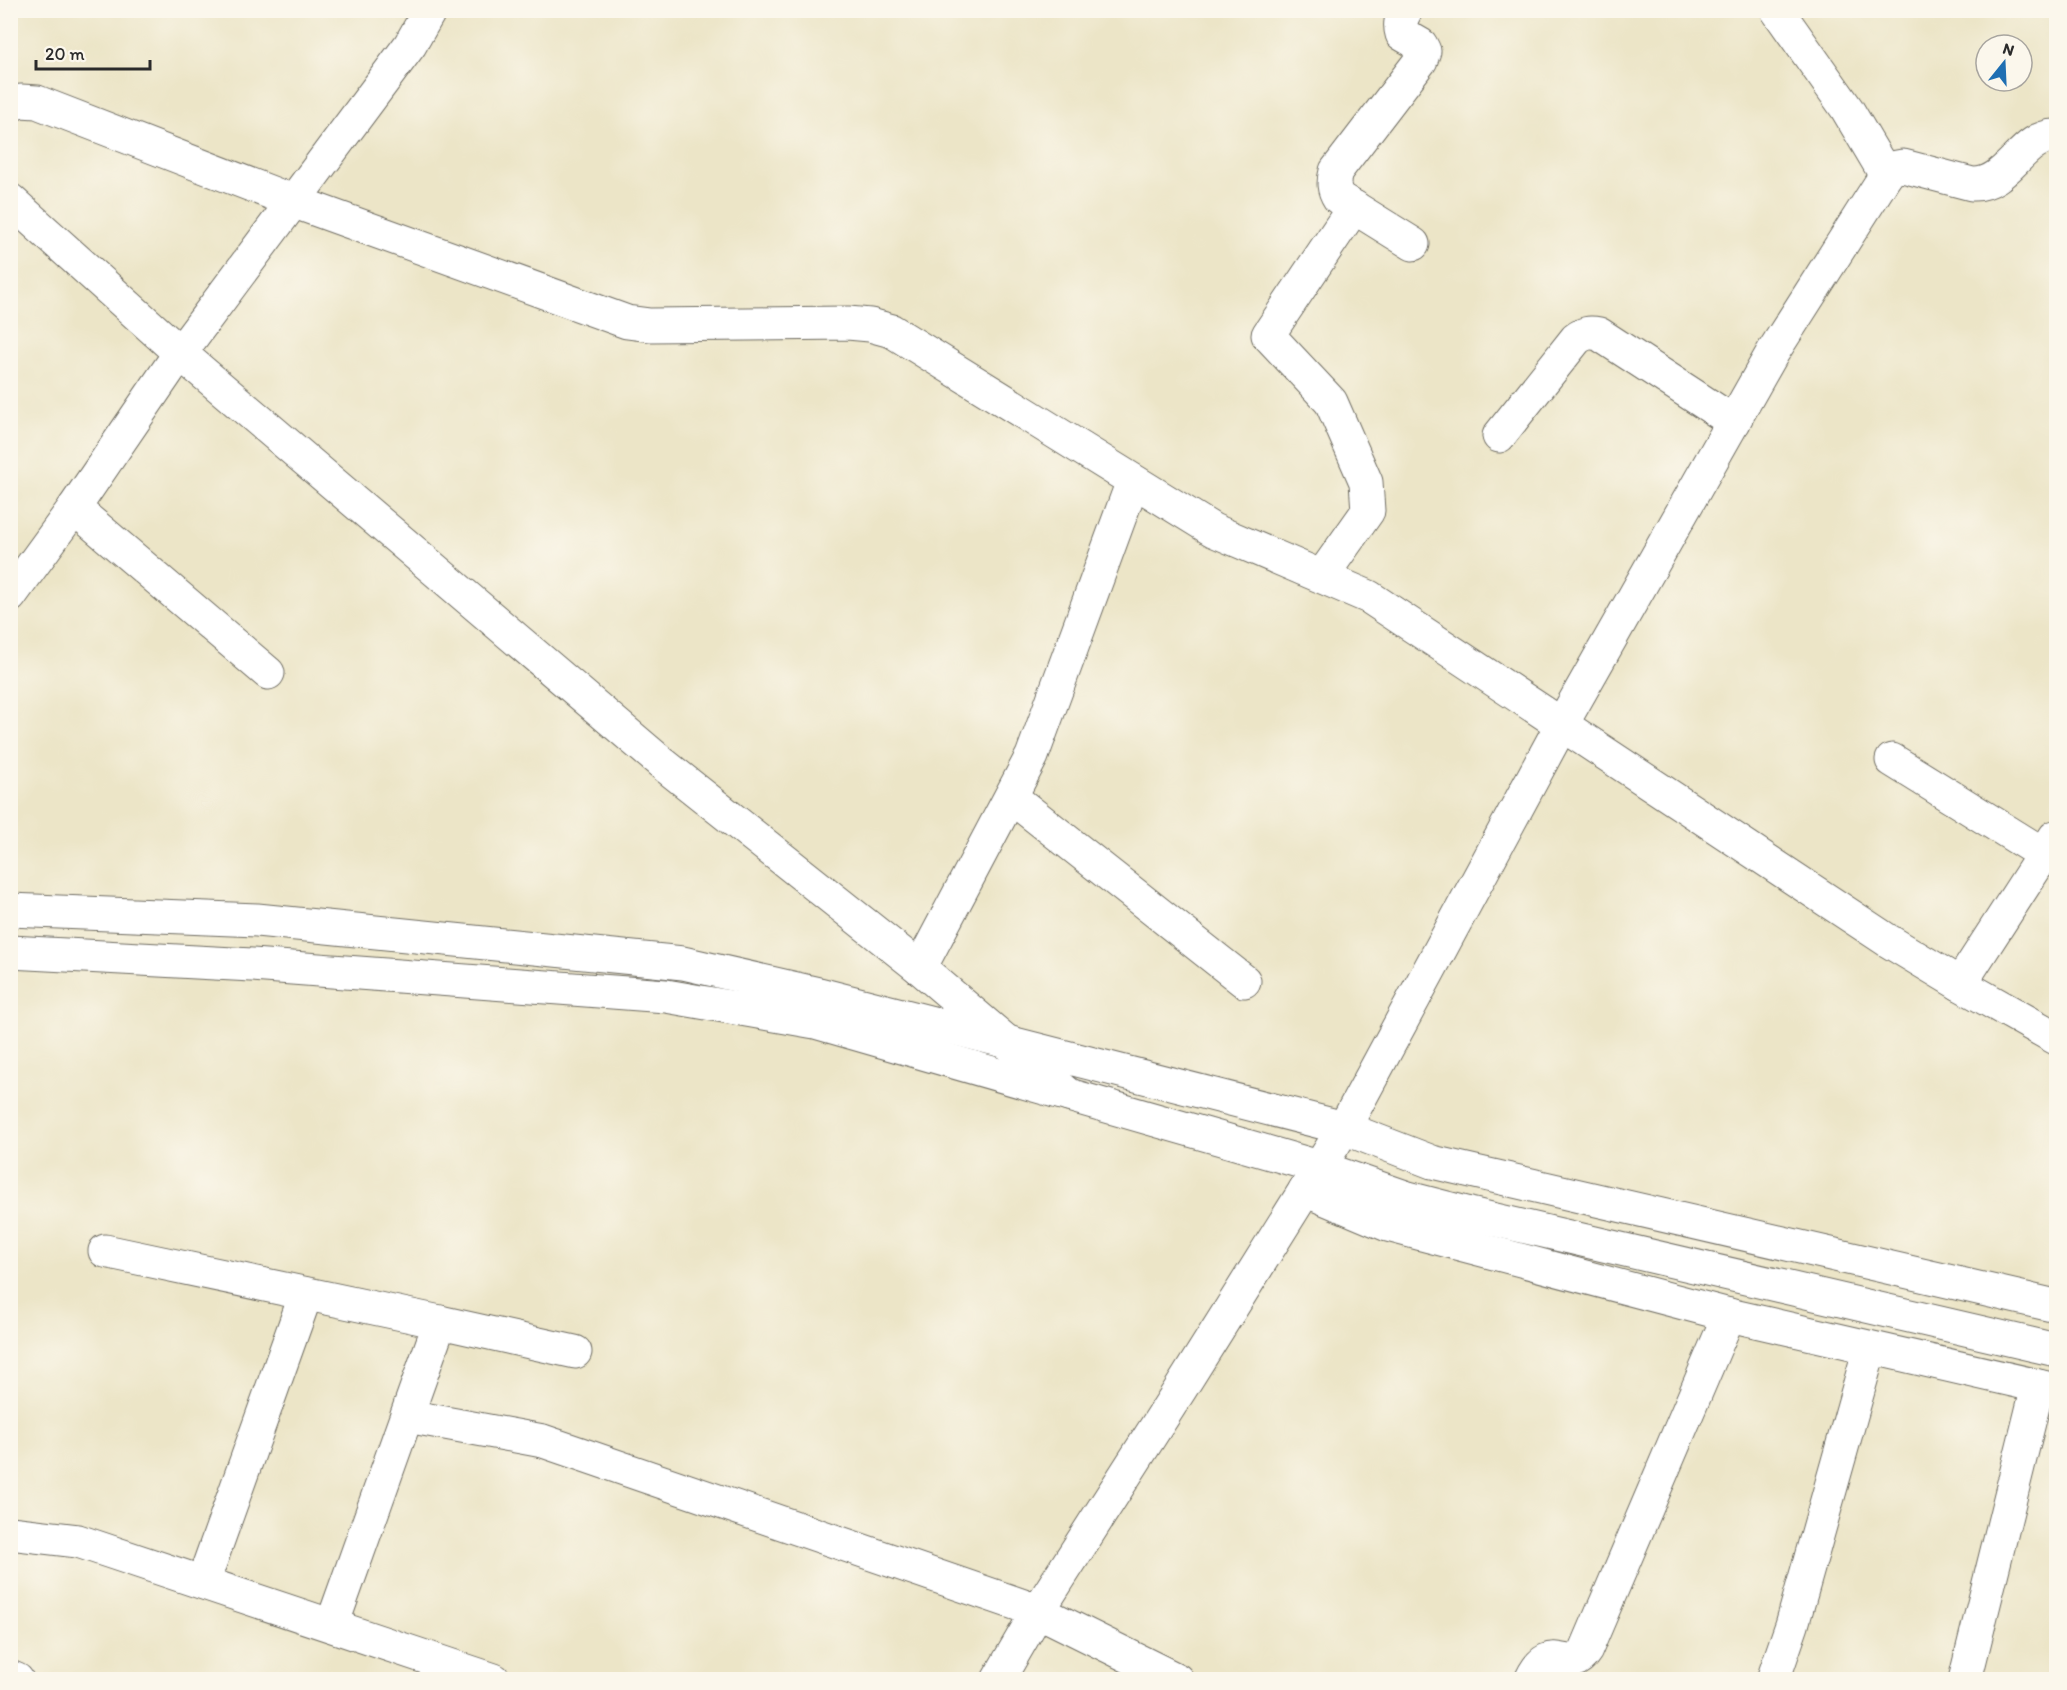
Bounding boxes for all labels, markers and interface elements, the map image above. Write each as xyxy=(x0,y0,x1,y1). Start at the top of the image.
scale bar xyxy=(36,33,150,71)
north arrow xyxy=(1974,33,2034,93)
text: N xyxy=(2000,39,2017,60)
text: 20 m xyxy=(45,43,85,65)

